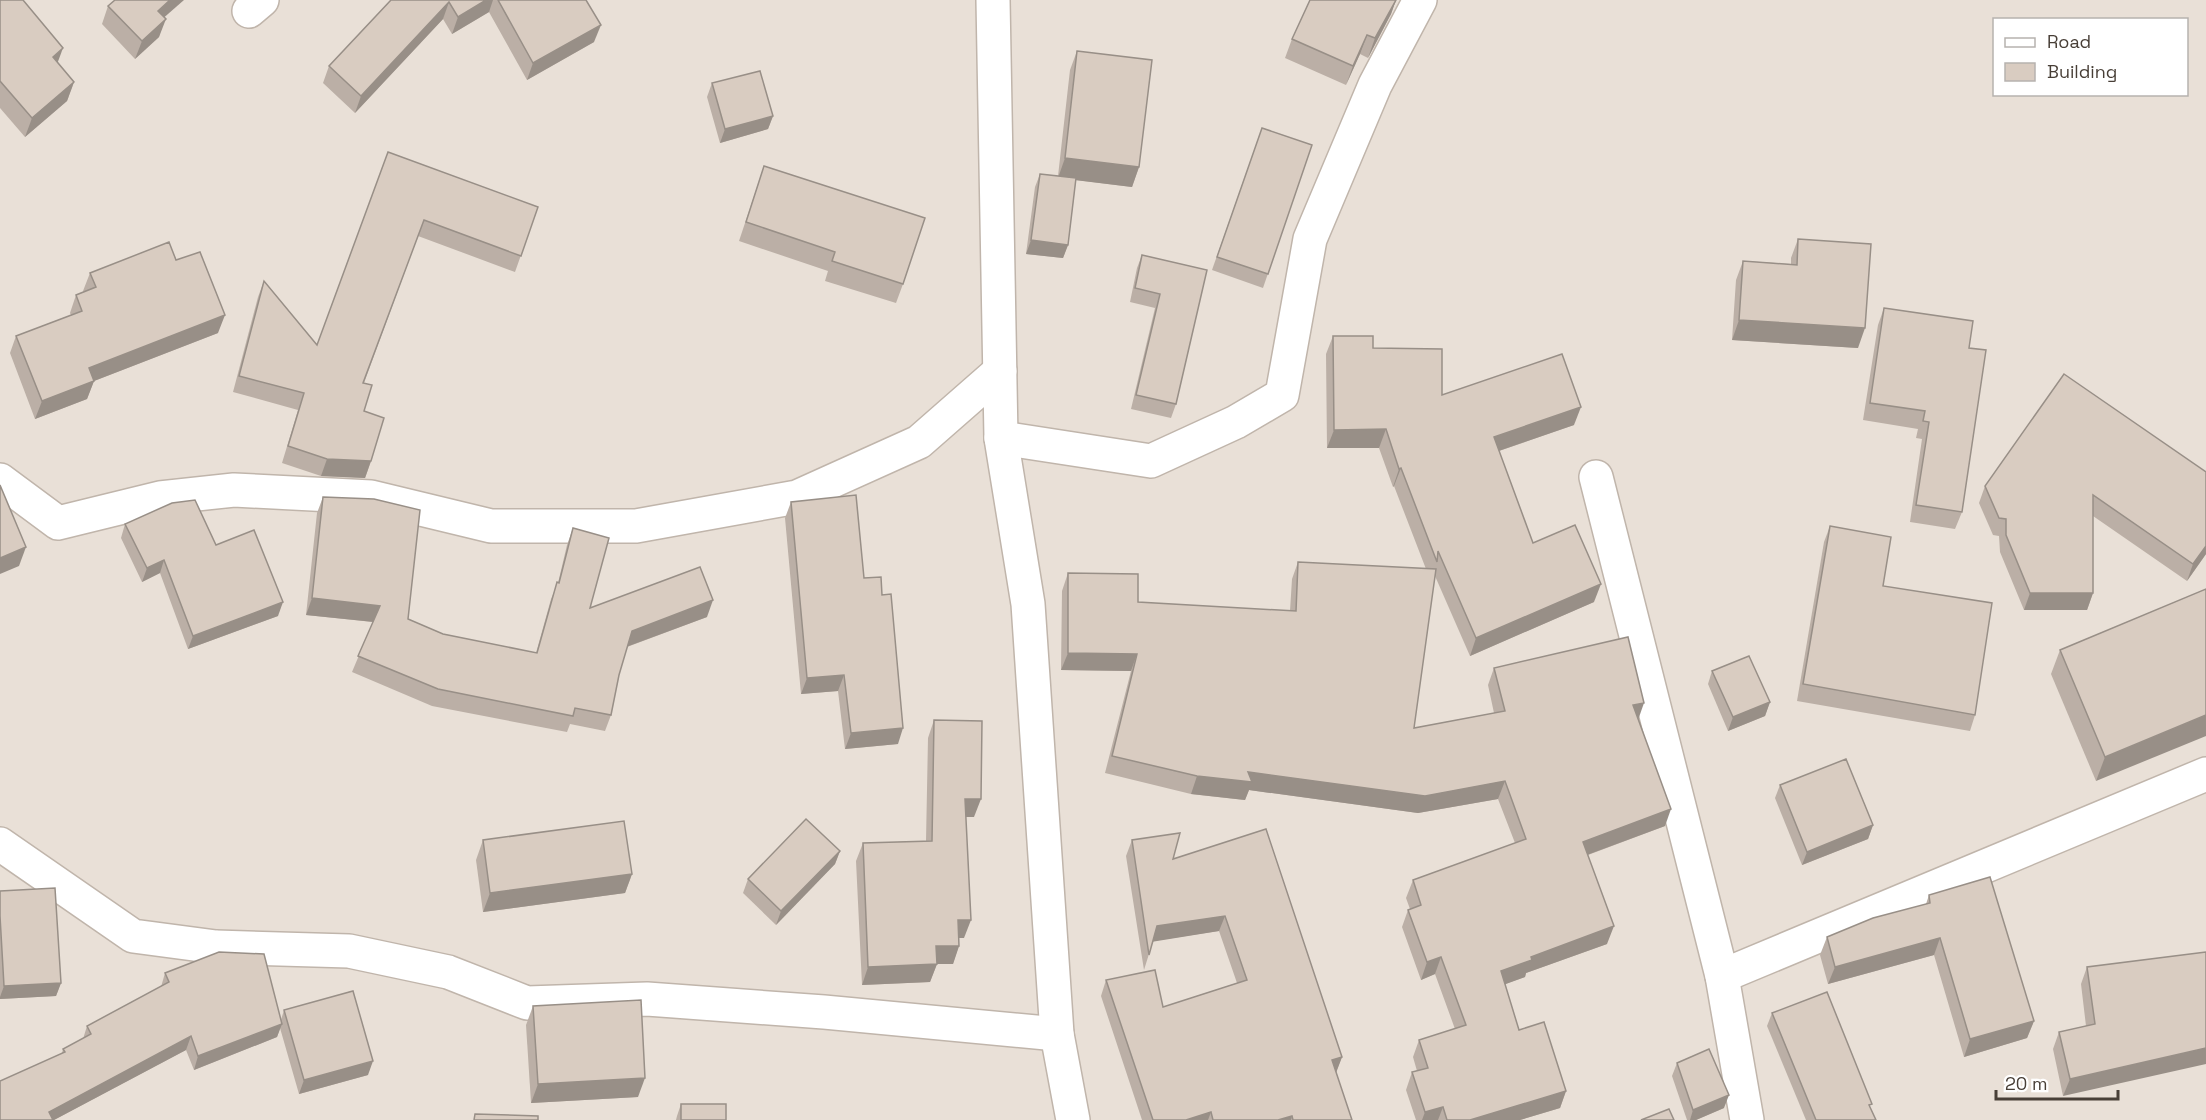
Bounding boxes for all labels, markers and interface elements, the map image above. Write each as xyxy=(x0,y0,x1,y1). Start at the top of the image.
legend xyxy=(1993,18,2188,96)
text: Road xyxy=(2047,30,2091,53)
text: Building xyxy=(2047,60,2117,83)
scale bar xyxy=(1996,1063,2118,1101)
text: 20 m xyxy=(2005,1072,2048,1095)

